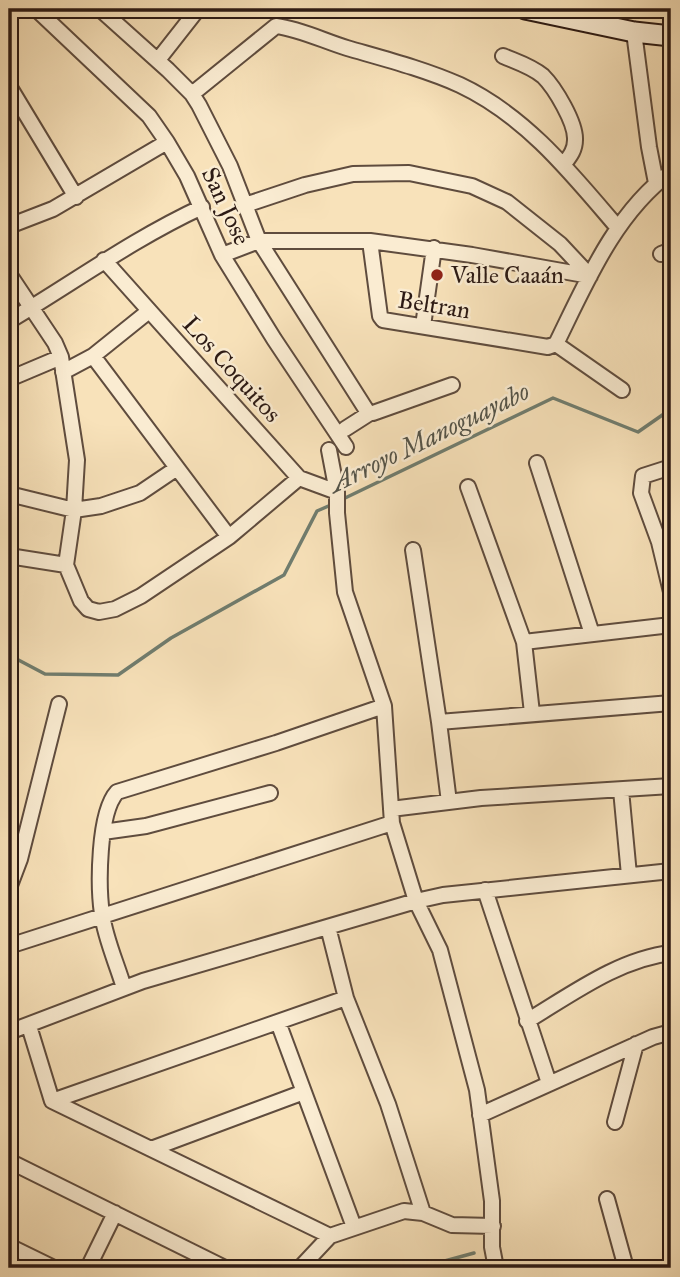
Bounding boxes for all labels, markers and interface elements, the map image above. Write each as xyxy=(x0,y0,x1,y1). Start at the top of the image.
street label: San Jose xyxy=(195,162,257,250)
place label: Valle Caaán xyxy=(450,260,564,290)
marker: Valle Caaán xyxy=(429,267,445,283)
street label: Beltran xyxy=(396,284,472,326)
street label: Los Coquitos xyxy=(176,310,288,428)
water label: Arroyo Manoguayabo xyxy=(321,375,534,501)

